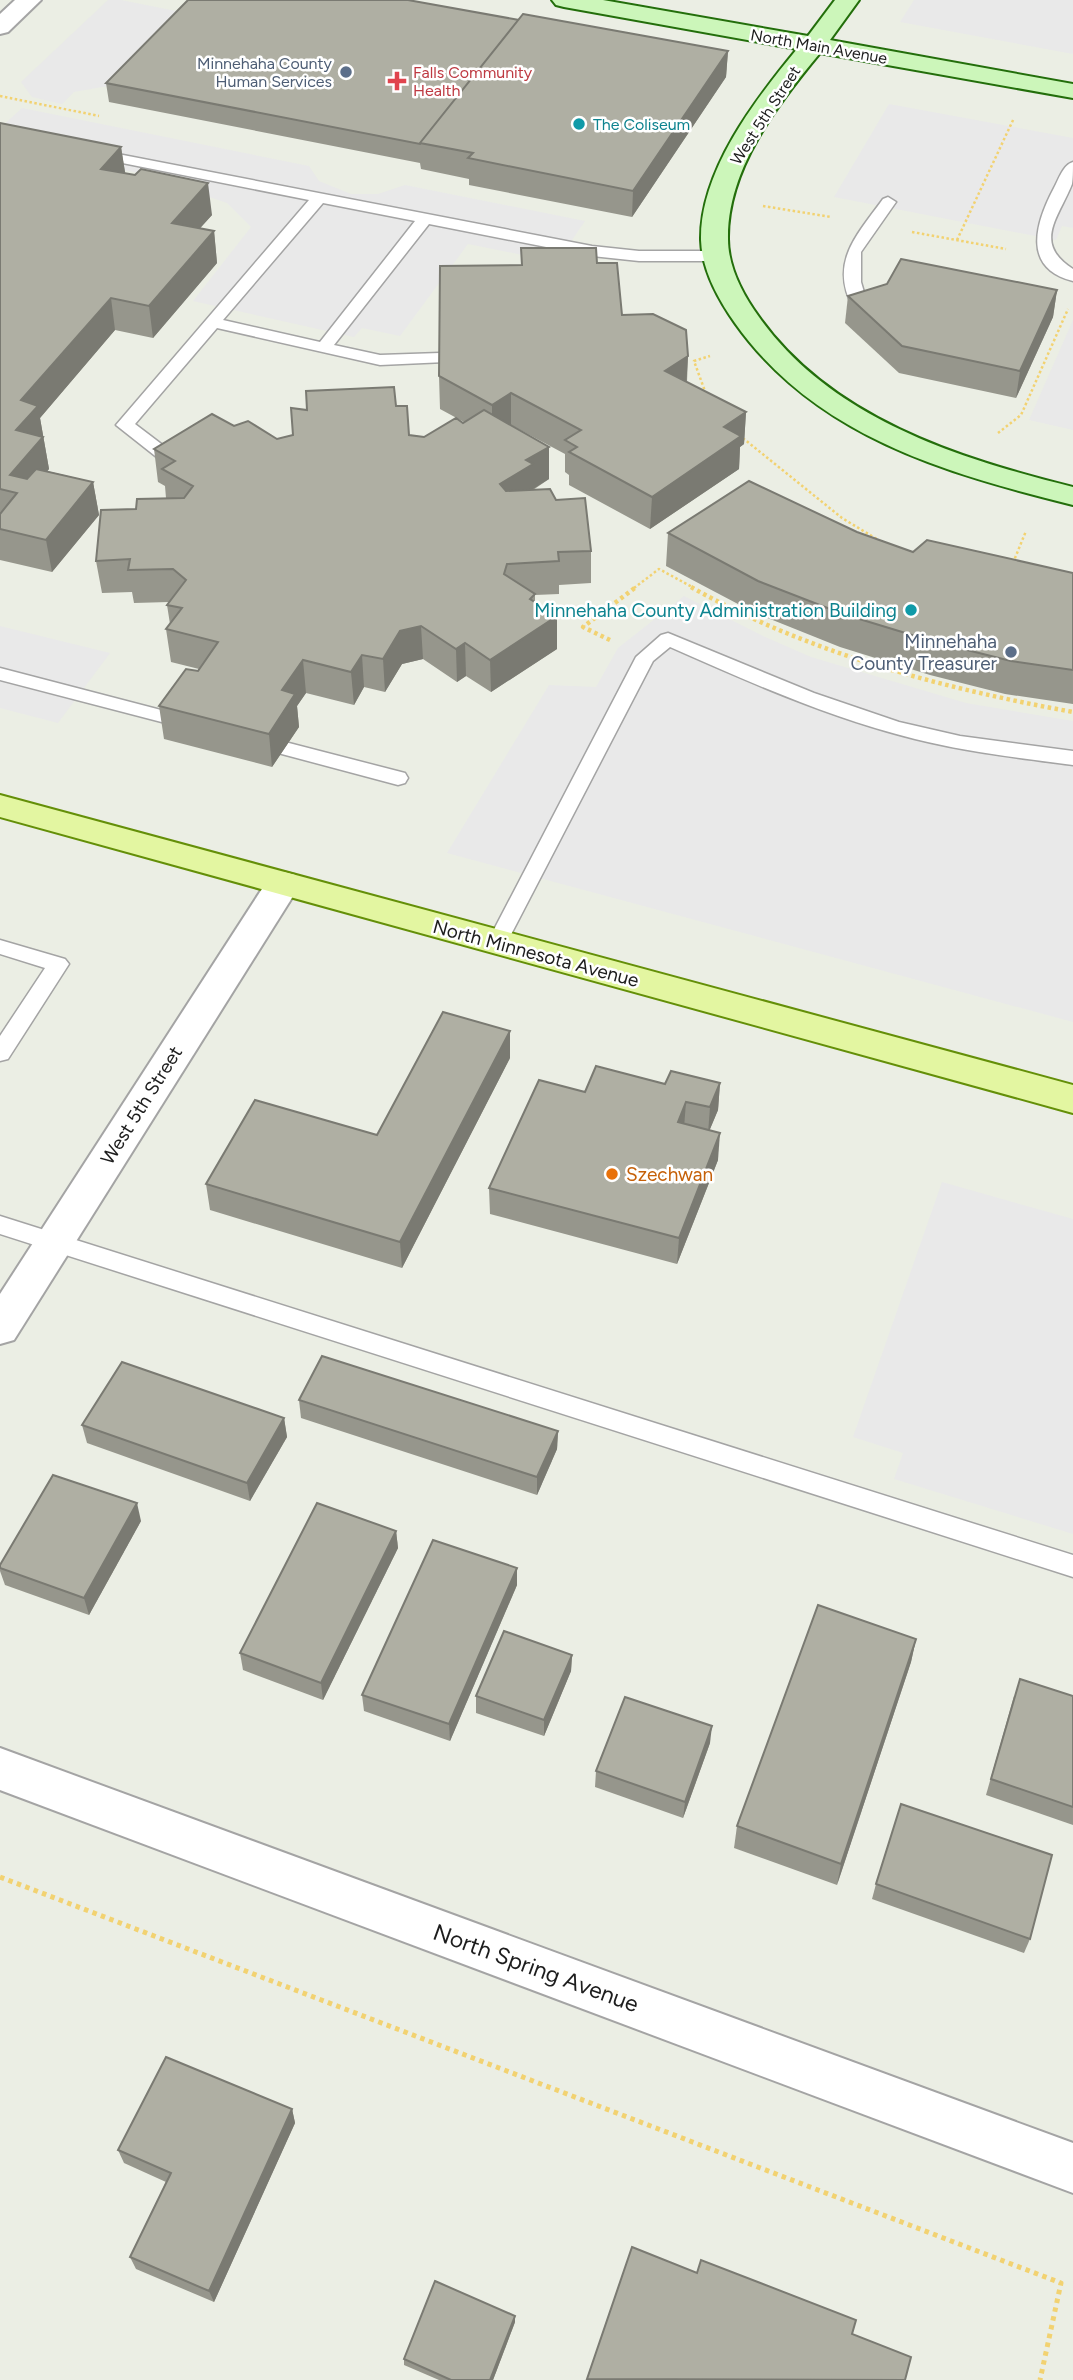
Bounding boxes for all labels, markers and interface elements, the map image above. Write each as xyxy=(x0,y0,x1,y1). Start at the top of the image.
street label: North Main Avenue xyxy=(749,25,889,68)
place label: Minnehaha County Human Services xyxy=(197,54,333,91)
street label: West 5th Street xyxy=(726,62,804,168)
place label: Falls Community Health xyxy=(413,63,533,100)
marker: Minnehaha County Human Services xyxy=(338,64,354,80)
marker: Falls Community Health xyxy=(387,71,407,91)
place label: The Coliseum xyxy=(593,115,690,134)
marker: The Coliseum xyxy=(571,116,587,132)
place label: Minnehaha County Administration Building xyxy=(534,599,897,622)
marker: Minnehaha County Administration Building xyxy=(903,602,919,618)
place label: Minnehaha County Treasurer xyxy=(850,630,998,675)
marker: Minnehaha County Treasurer xyxy=(1003,644,1019,660)
street label: North Minnesota Avenue xyxy=(430,915,641,992)
street label: West 5th Street xyxy=(96,1042,187,1169)
place label: Szechwan xyxy=(626,1163,713,1186)
marker: Szechwan xyxy=(604,1166,620,1182)
street label: North Spring Avenue xyxy=(429,1918,643,2018)

